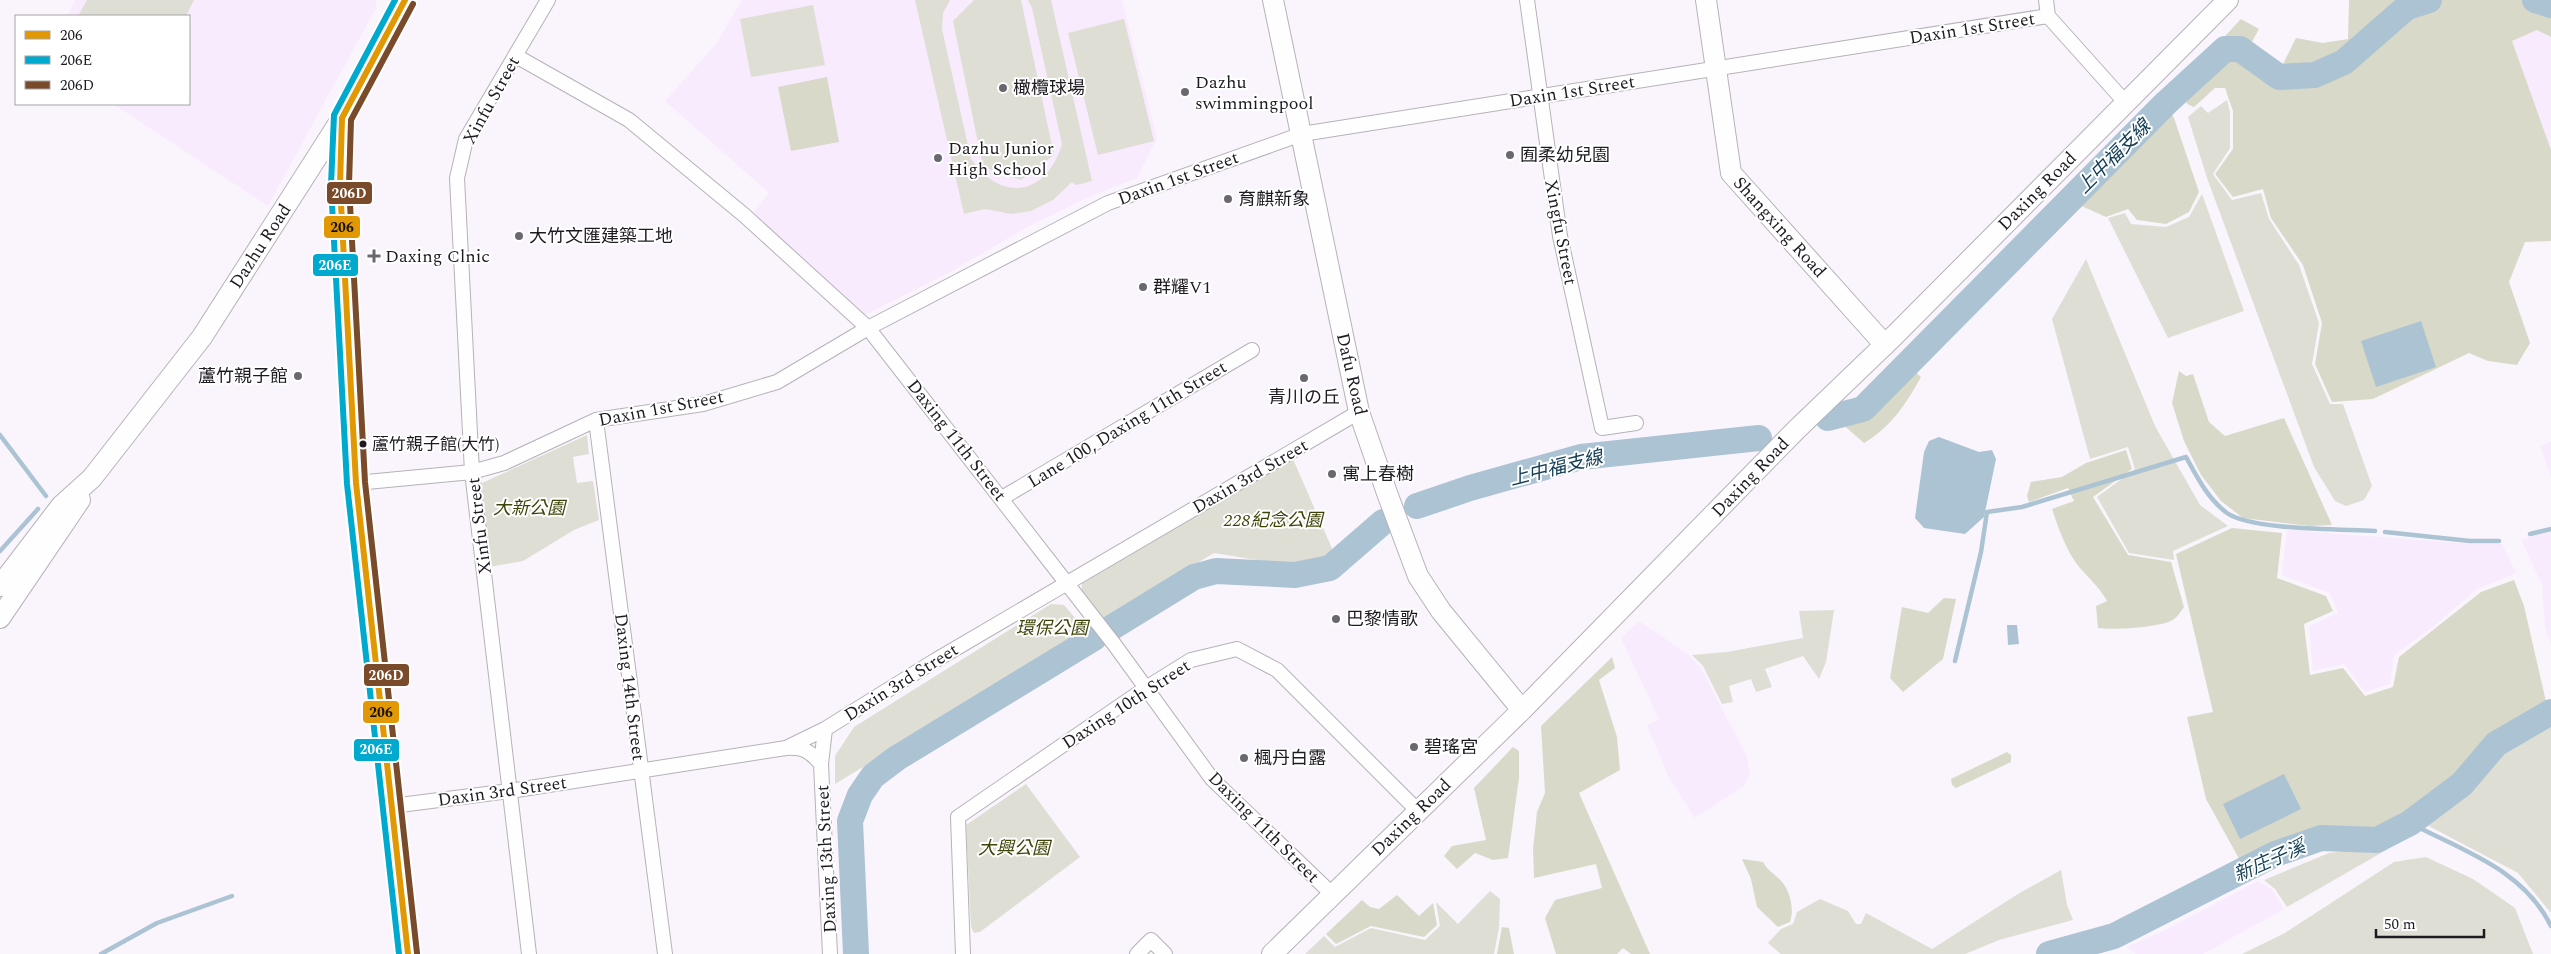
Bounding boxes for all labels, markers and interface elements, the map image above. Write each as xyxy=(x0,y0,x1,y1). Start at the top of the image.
street label: Daxin 1st Street xyxy=(1907,5,2037,52)
legend xyxy=(15,15,190,105)
text: 206 xyxy=(60,24,83,47)
text: 206E xyxy=(60,49,92,72)
street label: Xinfu Street xyxy=(456,51,527,149)
street label: Daxin 1st Street xyxy=(1507,68,1637,115)
place label: Dazhu swimmingpool xyxy=(1195,69,1314,117)
text: 206D xyxy=(60,74,94,97)
place label: 橄欖球場 xyxy=(1013,75,1085,102)
marker: 橄欖球場 xyxy=(997,82,1009,94)
marker: Dazhu swimmingpool xyxy=(1179,86,1191,98)
water label: 上中福支線 xyxy=(2070,112,2159,201)
place label: Dazhu Junior High School xyxy=(948,135,1054,183)
place label: 囿柔幼兒園 xyxy=(1520,142,1610,169)
street label: Daxin 1st Street xyxy=(1114,144,1242,213)
street label: Daxing Road xyxy=(1992,146,2083,237)
marker: 囿柔幼兒園 xyxy=(1504,149,1516,161)
marker: Dazhu Junior High School xyxy=(932,152,944,164)
street label: Shangxing Road xyxy=(1727,171,1833,284)
street label: Xingfu Street xyxy=(1537,177,1584,287)
line badge: 206D xyxy=(326,181,373,205)
text: 206D xyxy=(332,183,366,204)
place label: 育麒新象 xyxy=(1238,186,1310,213)
marker: 育麒新象 xyxy=(1222,193,1234,205)
street label: Dazhu Road xyxy=(223,198,298,294)
line badge: 206 xyxy=(323,215,361,239)
text: 206 xyxy=(330,217,354,238)
place label: 大竹文匯建築工地 xyxy=(529,223,673,250)
marker: 大竹文匯建築工地 xyxy=(513,230,525,242)
place label: Daxing Clnic xyxy=(385,243,490,270)
marker: Daxing Clnic xyxy=(367,249,381,263)
line badge: 206E xyxy=(312,253,359,277)
text: 206E xyxy=(318,255,352,276)
place label: 群耀V1 xyxy=(1153,274,1211,301)
marker: 群耀V1 xyxy=(1137,281,1149,293)
street label: Dafu Road xyxy=(1329,330,1374,418)
street label: Lane 100, Daxing 11th Street xyxy=(1022,354,1232,495)
place label: 蘆竹親子館 xyxy=(198,363,288,390)
marker: 蘆竹親子館 xyxy=(292,370,304,382)
marker: 青川の丘 xyxy=(1298,372,1310,384)
street label: Daxing 11th Street xyxy=(900,373,1013,507)
street label: Daxin 1st Street xyxy=(596,383,726,434)
place label: 青川の丘 xyxy=(1268,384,1340,411)
street label: Daxing Road xyxy=(1705,431,1796,524)
place label: 蘆竹親子館(大竹) xyxy=(372,432,500,458)
street label: Daxin 3rd Street xyxy=(1187,432,1313,521)
marker: 蘆竹親子館(大竹) xyxy=(358,439,368,449)
water label: 上中福支線 xyxy=(1507,442,1608,494)
place label: 寓上春樹 xyxy=(1342,461,1414,488)
marker: 寓上春樹 xyxy=(1326,468,1338,480)
street label: Xinfu Street xyxy=(460,476,499,576)
park label: 大新公園 xyxy=(493,495,568,522)
park label: 228紀念公園 xyxy=(1223,507,1325,534)
place label: 巴黎情歌 xyxy=(1346,606,1418,633)
street label: Daxing 14th Street xyxy=(607,612,652,762)
marker: 巴黎情歌 xyxy=(1330,613,1342,625)
park label: 環保公園 xyxy=(1016,615,1091,642)
street label: Daxin 3rd Street xyxy=(839,636,964,728)
street label: Daxing 10th Street xyxy=(1057,653,1196,756)
line badge: 206D xyxy=(363,663,410,687)
text: 206D xyxy=(369,665,403,686)
line badge: 206 xyxy=(362,700,400,724)
text: 206 xyxy=(369,702,393,723)
place label: 碧瑤宮 xyxy=(1424,734,1478,761)
line badge: 206E xyxy=(353,738,400,762)
text: 206E xyxy=(359,739,393,760)
marker: 碧瑤宮 xyxy=(1408,741,1420,753)
place label: 楓丹白露 xyxy=(1254,745,1326,772)
marker: 楓丹白露 xyxy=(1238,752,1250,764)
street label: Daxing 11th Street xyxy=(1202,765,1326,889)
street label: Daxin 3rd Street xyxy=(436,769,568,814)
street label: Daxing Road xyxy=(1365,772,1458,863)
street label: Daxing 13th Street xyxy=(809,784,844,934)
water label: 新庄子溪 xyxy=(2229,831,2313,890)
park label: 大興公園 xyxy=(978,835,1053,862)
scale bar xyxy=(2376,906,2484,938)
text: 50 m xyxy=(2384,913,2416,936)

